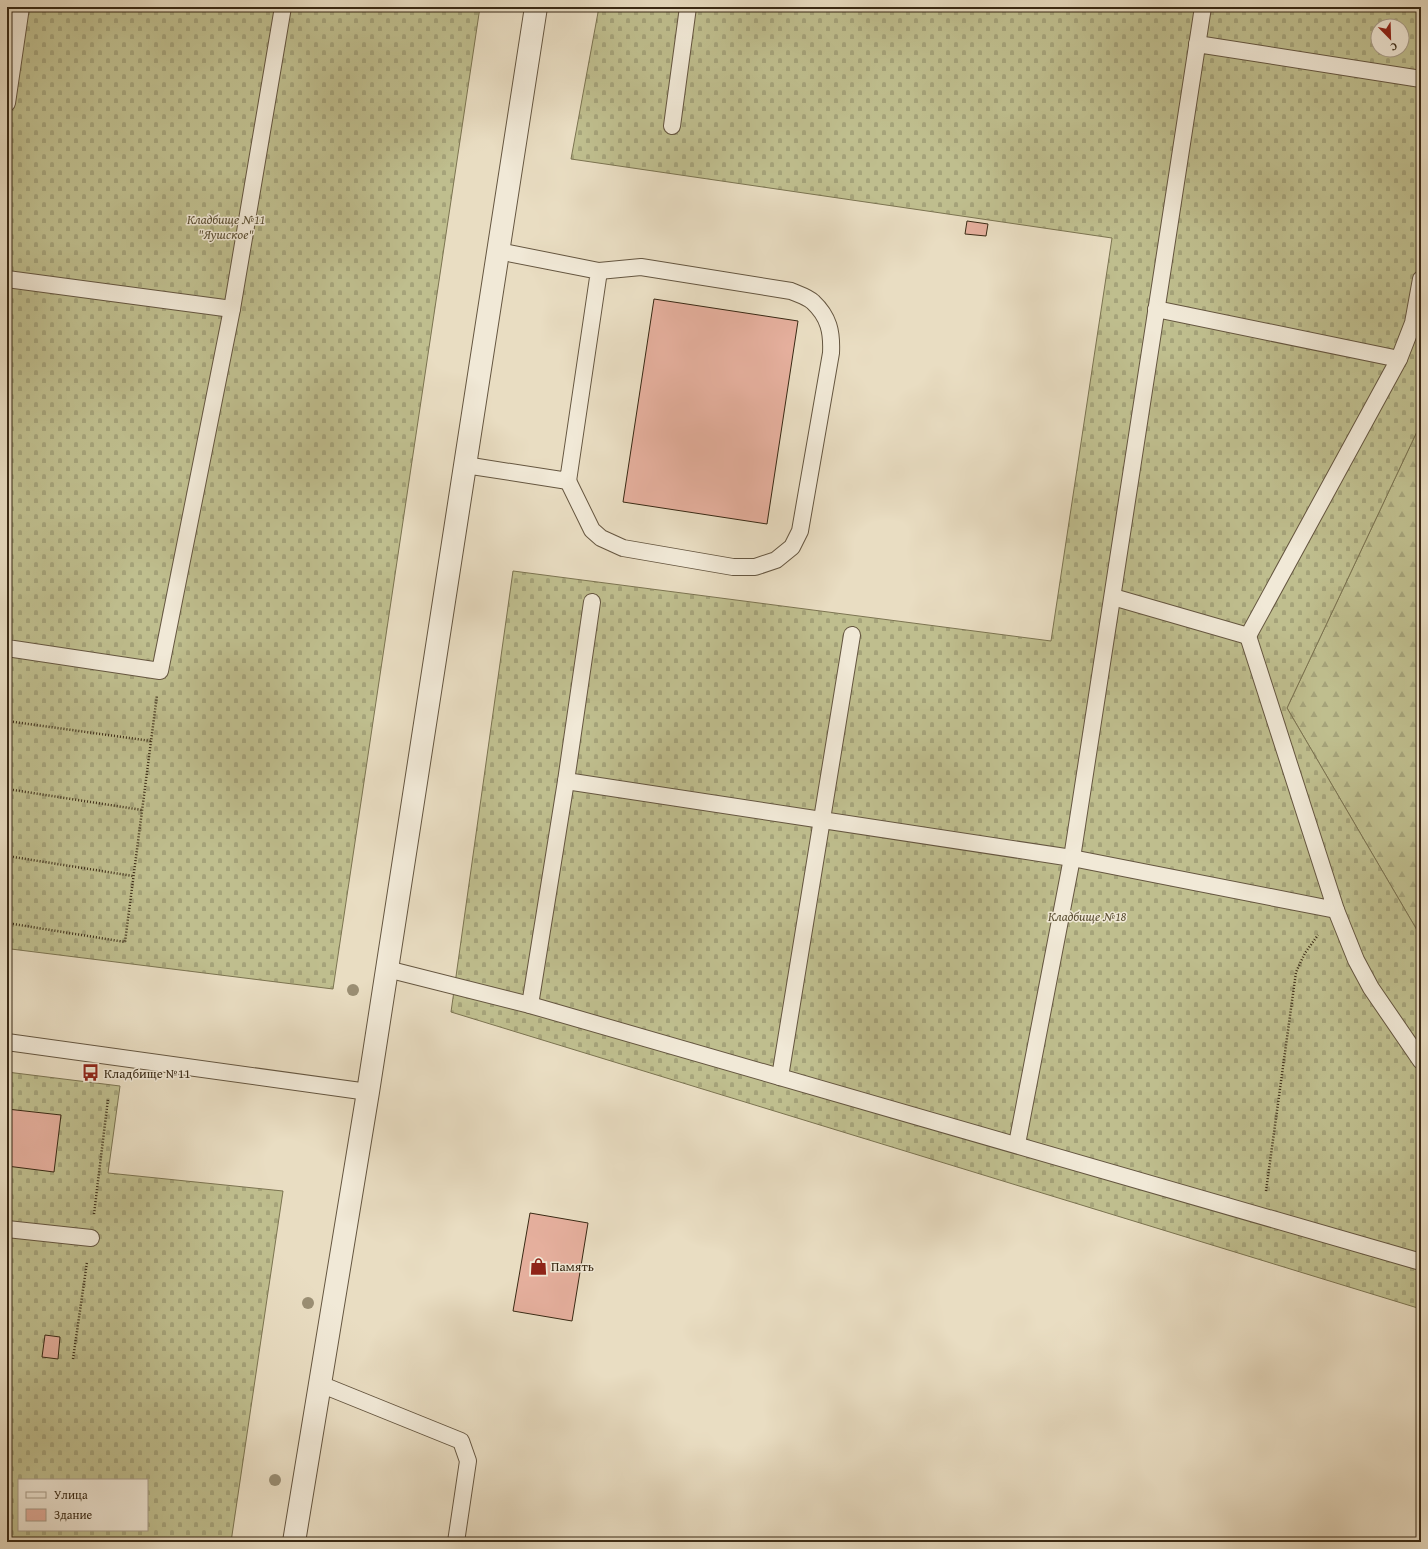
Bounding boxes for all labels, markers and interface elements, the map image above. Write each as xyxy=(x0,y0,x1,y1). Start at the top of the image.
north arrow xyxy=(1370,18,1410,58)
text: С xyxy=(1388,39,1400,56)
park label: Кладбище №11 "Яушское" xyxy=(187,210,265,244)
park label: Кладбище №18 xyxy=(1048,907,1127,926)
bus stop icon: Кладбище №11 xyxy=(81,1063,101,1083)
place label: Кладбище №11 xyxy=(104,1064,191,1083)
shop icon: Память xyxy=(528,1256,548,1276)
place label: Память xyxy=(551,1257,594,1276)
legend xyxy=(18,1479,148,1531)
text: Улица xyxy=(54,1486,88,1503)
text: Здание xyxy=(54,1506,93,1523)

